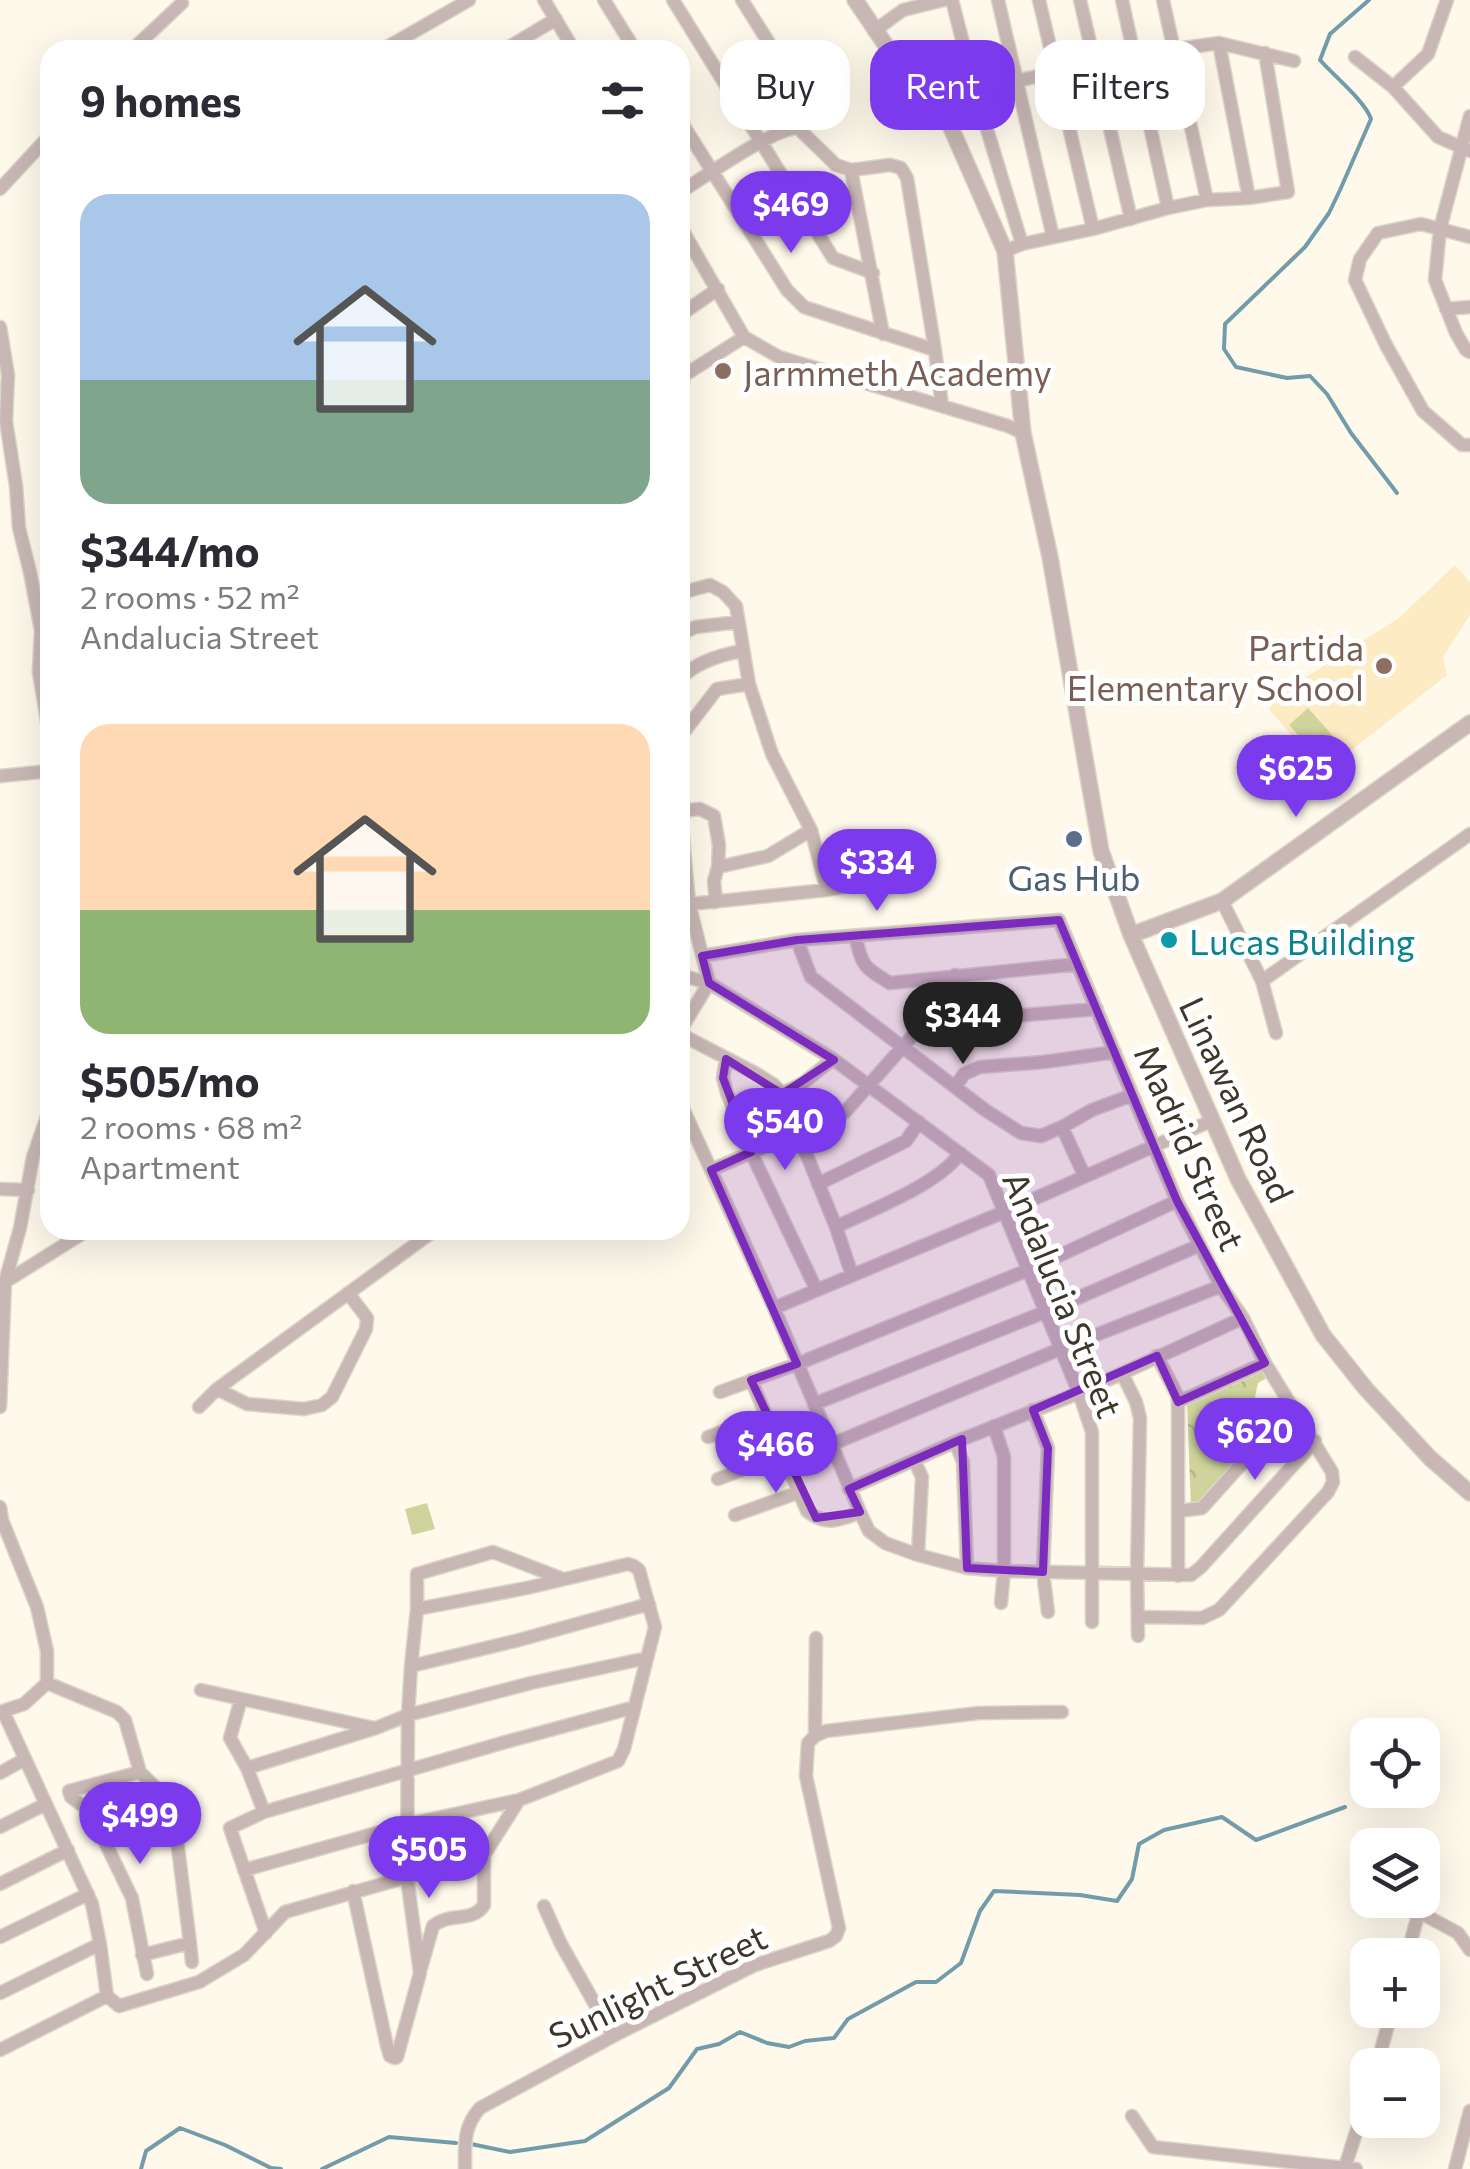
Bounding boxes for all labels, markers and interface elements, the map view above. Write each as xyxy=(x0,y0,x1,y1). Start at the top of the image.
chip: Buy xyxy=(720,40,850,130)
chip: Rent xyxy=(870,40,1015,130)
chip: Filters xyxy=(1035,40,1205,130)
icon: filters xyxy=(595,73,650,128)
text: 9 homes xyxy=(80,74,242,126)
pin: $469 xyxy=(732,171,850,256)
text: $469 xyxy=(753,183,830,223)
icon: home xyxy=(275,259,455,439)
place label: Jarmmeth Academy xyxy=(743,350,1052,393)
marker: Jarmmeth Academy xyxy=(712,360,734,382)
text: $344/mo xyxy=(80,524,260,576)
text: 2 rooms · 52 m² xyxy=(80,576,300,616)
text: Andalucia Street xyxy=(80,616,319,656)
place label: Partida Elementary School xyxy=(1067,625,1364,708)
marker: Partida Elementary School xyxy=(1373,655,1395,677)
pin: $625 xyxy=(1237,735,1355,820)
text: $625 xyxy=(1259,747,1333,787)
icon: home xyxy=(275,789,455,969)
marker: Gas Hub xyxy=(1063,828,1085,850)
pin: $334 xyxy=(818,829,936,914)
text: $334 xyxy=(839,841,915,881)
place label: Gas Hub xyxy=(1007,855,1141,898)
place label: Lucas Building xyxy=(1189,919,1415,962)
marker: Lucas Building xyxy=(1158,929,1180,951)
pin: $344 xyxy=(904,982,1022,1067)
street label: Linawan Road xyxy=(1172,990,1304,1208)
text: $344 xyxy=(925,994,1001,1034)
street label: Madrid Street xyxy=(1127,1038,1255,1256)
text: $505/mo xyxy=(80,1054,260,1106)
pin: $540 xyxy=(726,1088,844,1173)
text: $540 xyxy=(746,1100,824,1140)
text: 2 rooms · 68 m² xyxy=(80,1106,302,1146)
text: Apartment xyxy=(80,1146,240,1186)
street label: Andalucia Street xyxy=(995,1165,1133,1423)
pin: $620 xyxy=(1196,1398,1314,1483)
text: $620 xyxy=(1216,1410,1294,1450)
pin: $466 xyxy=(717,1411,835,1496)
text: $466 xyxy=(737,1423,815,1463)
map controls xyxy=(1350,1718,1440,2138)
button: locate xyxy=(1350,1718,1440,1808)
pin: $499 xyxy=(81,1782,199,1867)
text: $499 xyxy=(101,1794,179,1834)
pin: $505 xyxy=(370,1816,488,1901)
text: $505 xyxy=(391,1828,467,1868)
button: layers xyxy=(1350,1828,1440,1918)
street label: Sunlight Street xyxy=(541,1914,773,2056)
button: + xyxy=(1350,1938,1440,2028)
button: − xyxy=(1350,2048,1440,2138)

